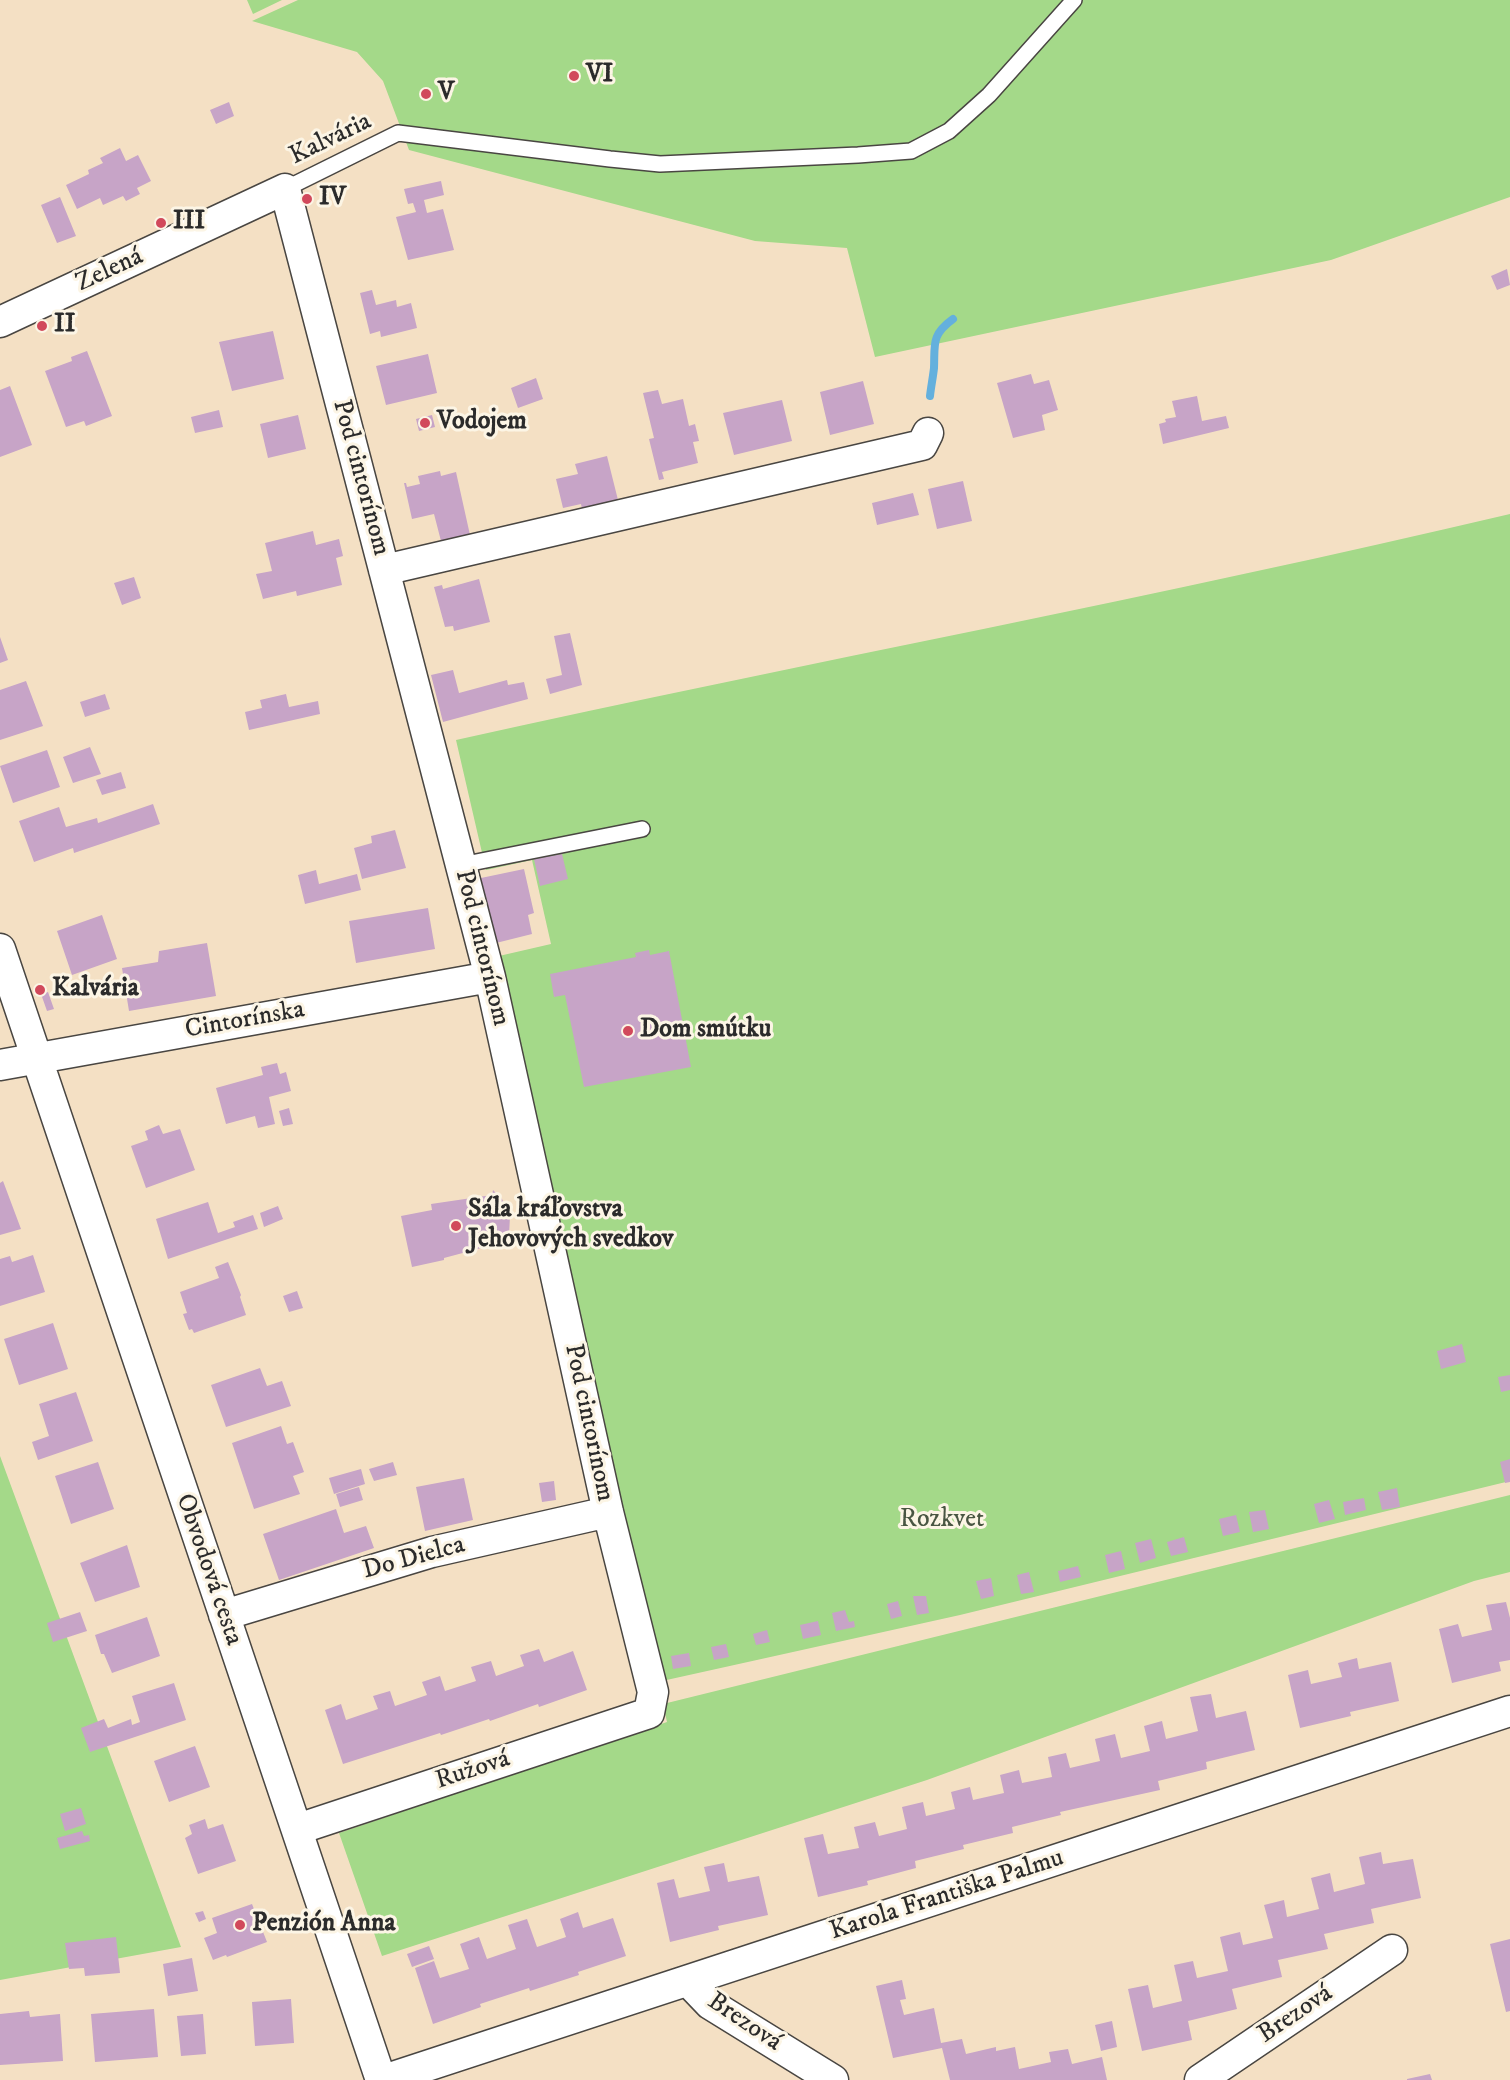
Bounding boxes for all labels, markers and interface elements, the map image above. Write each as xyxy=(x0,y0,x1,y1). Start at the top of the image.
place label: VI xyxy=(586,60,613,92)
marker: VI xyxy=(567,69,581,83)
place label: V xyxy=(438,78,454,110)
marker: V xyxy=(419,87,433,101)
street label: Kalvária xyxy=(285,107,377,173)
place label: IV xyxy=(319,183,346,215)
marker: IV xyxy=(300,192,314,206)
place label: III xyxy=(173,207,205,239)
marker: III xyxy=(154,216,168,230)
street label: Zelená xyxy=(71,242,149,300)
place label: II xyxy=(54,310,75,342)
marker: II xyxy=(35,319,49,333)
street label: Pod cintorínom xyxy=(324,397,396,559)
place label: Vodojem xyxy=(437,407,527,439)
marker: Vodojem xyxy=(418,416,432,430)
street label: Pod cintorínom xyxy=(446,867,516,1029)
place label: Kalvária xyxy=(52,974,139,1006)
marker: Kalvária xyxy=(33,983,47,997)
street label: Cintorínska xyxy=(183,995,307,1047)
place label: Dom smútku xyxy=(640,1015,771,1047)
marker: Dom smútku xyxy=(621,1024,635,1038)
place label: Sála kráľovstva Jehovových svedkov xyxy=(468,1195,673,1256)
marker: Sála kráľovstva Jehovových svedkov xyxy=(449,1219,463,1233)
street label: Pod cintorínom xyxy=(556,1341,620,1505)
street label: Obvodová cesta xyxy=(168,1490,248,1650)
park label: Rozkvet xyxy=(900,1505,984,1537)
street label: Do Dielca xyxy=(360,1530,468,1588)
street label: Ružová xyxy=(432,1744,514,1798)
street label: Karola Františka Palmu xyxy=(826,1843,1068,1949)
place label: Penzión Anna xyxy=(252,1909,396,1941)
marker: Penzión Anna xyxy=(233,1918,247,1932)
street label: Brezová xyxy=(1253,1979,1339,2051)
street label: Brezová xyxy=(701,1987,787,2059)

